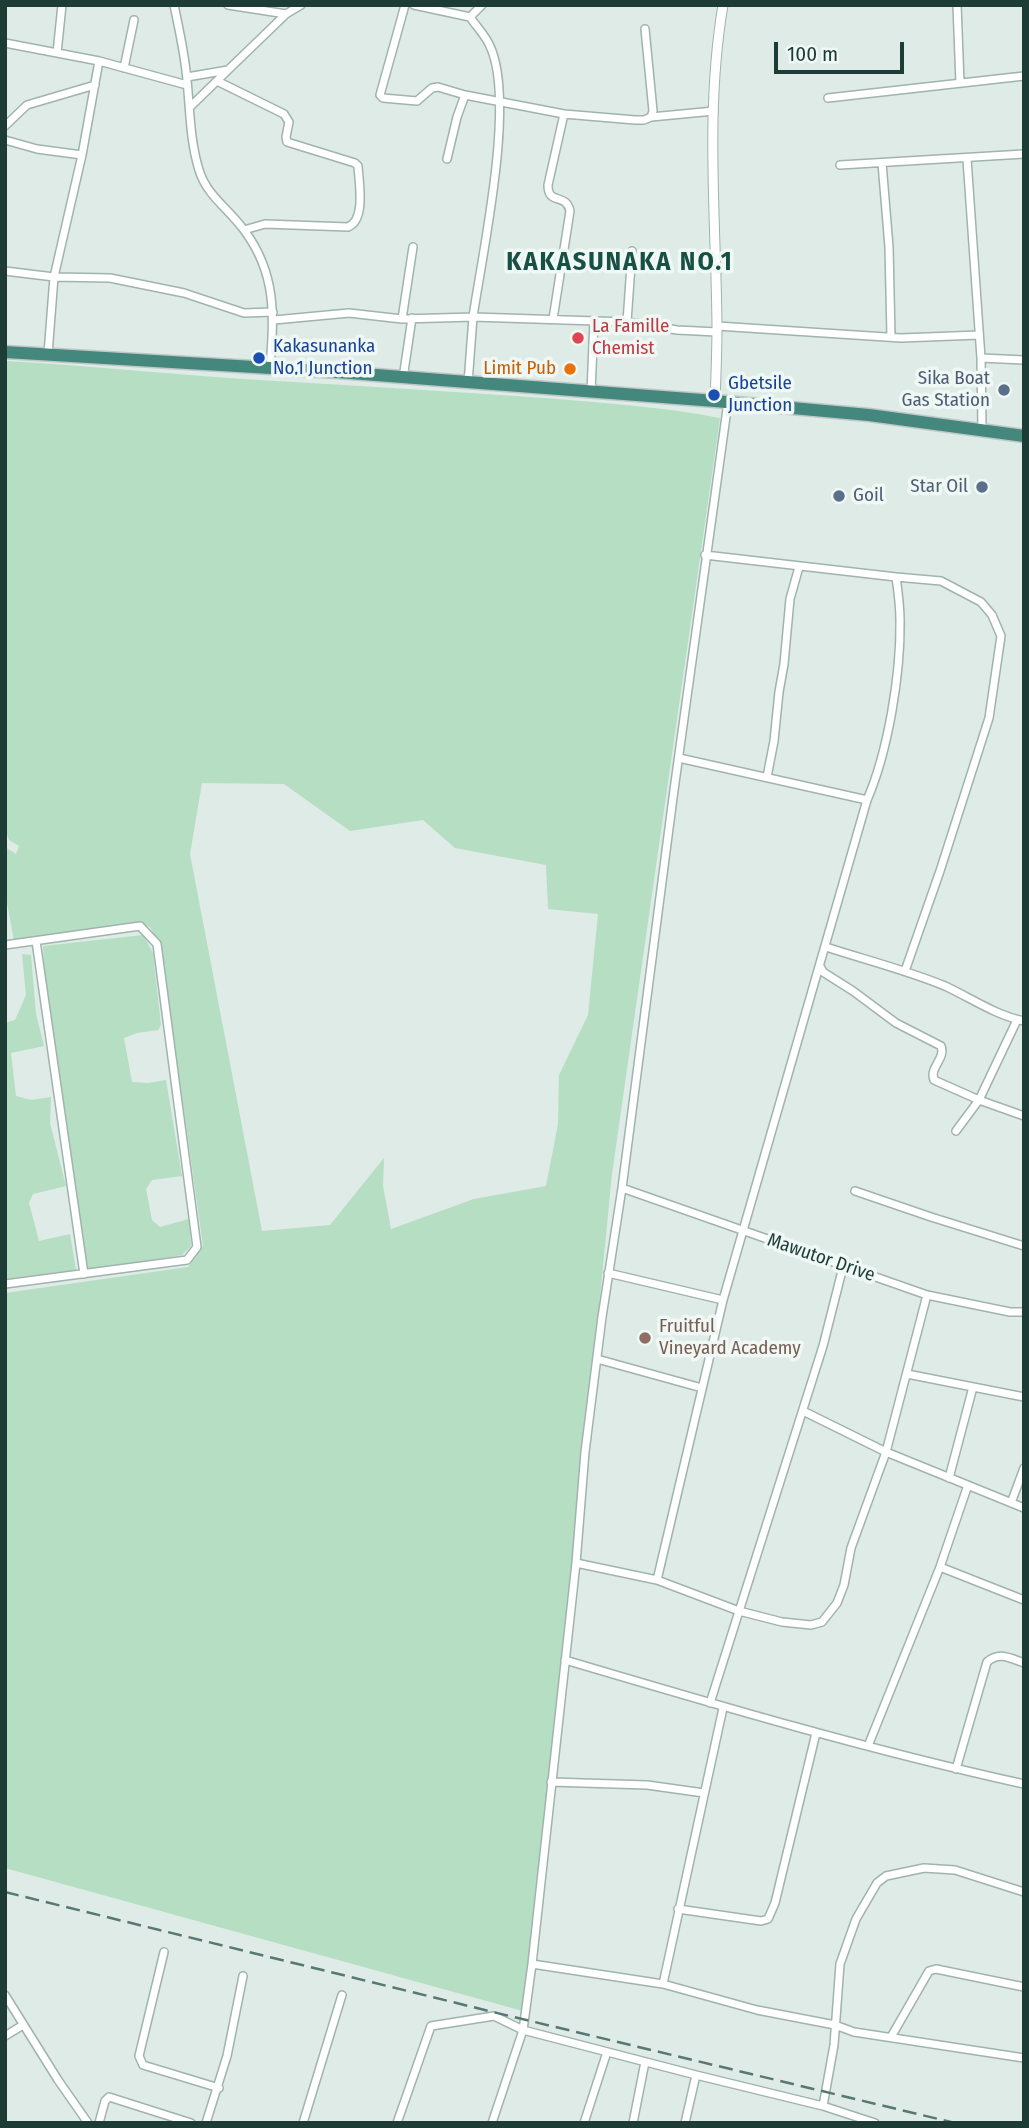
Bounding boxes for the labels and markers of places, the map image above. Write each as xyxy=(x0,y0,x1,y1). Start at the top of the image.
place label: La Famille Chemist xyxy=(592,316,669,360)
marker: La Famille Chemist xyxy=(570,330,586,346)
place label: Kakasunanka No.1 Junction xyxy=(273,336,375,380)
marker: Kakasunanka No.1 Junction xyxy=(251,350,267,366)
place label: Limit Pub xyxy=(483,358,556,380)
marker: Limit Pub xyxy=(562,361,578,377)
place label: Sika Boat Gas Station xyxy=(902,368,990,412)
place label: Gbetsile Junction xyxy=(728,373,792,417)
marker: Sika Boat Gas Station xyxy=(996,382,1012,398)
marker: Gbetsile Junction xyxy=(706,387,722,403)
place label: Star Oil xyxy=(910,476,968,498)
marker: Star Oil xyxy=(974,479,990,495)
place label: Goil xyxy=(853,485,884,507)
marker: Goil xyxy=(831,488,847,504)
place label: Fruitful Vineyard Academy xyxy=(659,1316,801,1360)
marker: Fruitful Vineyard Academy xyxy=(637,1330,653,1346)

